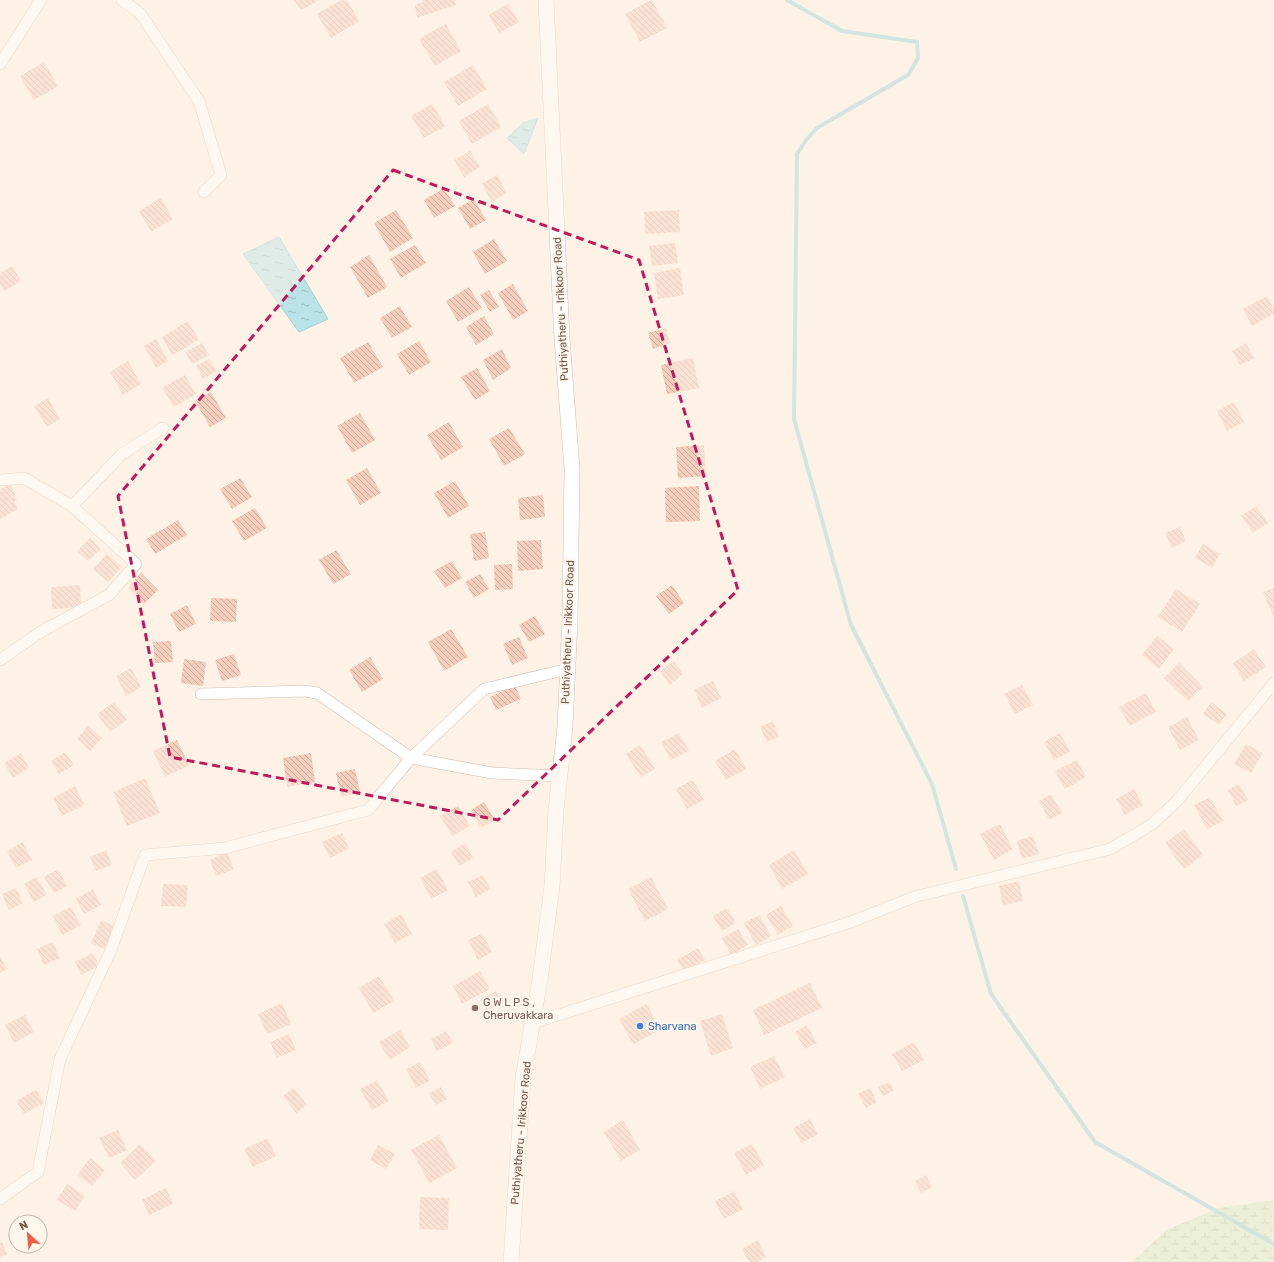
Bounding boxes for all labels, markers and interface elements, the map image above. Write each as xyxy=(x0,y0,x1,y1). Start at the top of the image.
street label: Puthiyatheru - Irikkoor Road xyxy=(551,237,571,381)
street label: Puthiyatheru - Irikkoor Road xyxy=(559,560,577,704)
place label: G W L P S , Cheruvakkara xyxy=(483,996,553,1022)
marker: G W L P S , Cheruvakkara xyxy=(470,1003,480,1013)
place label: Sharvana xyxy=(648,1020,696,1033)
marker: Sharvana xyxy=(635,1021,645,1031)
street label: Puthiyatheru - Irikkoor Road xyxy=(508,1061,534,1205)
north arrow xyxy=(8,1214,48,1254)
text: N xyxy=(17,1218,30,1233)

